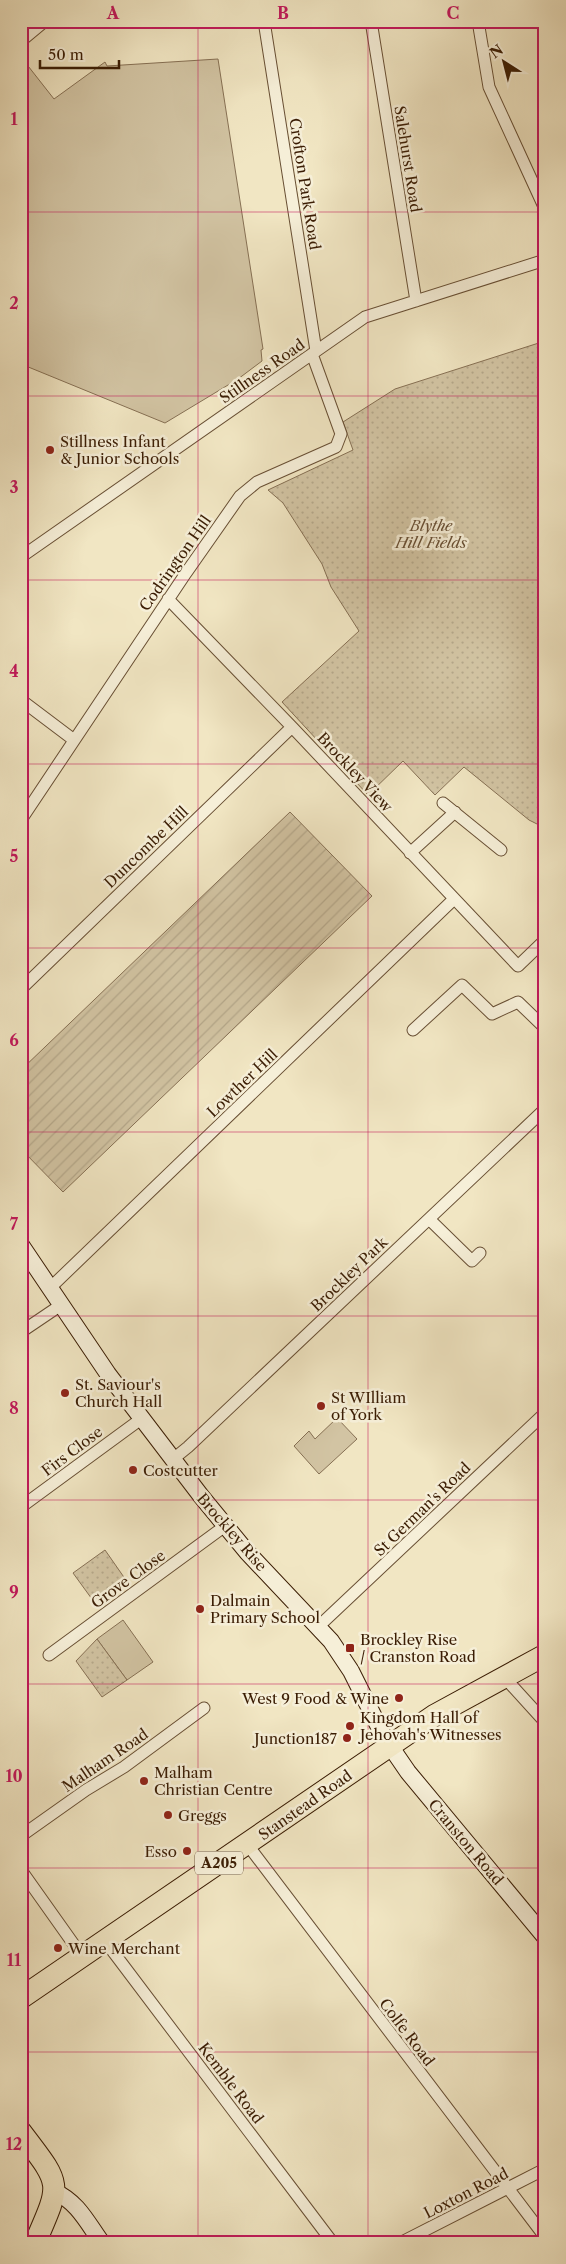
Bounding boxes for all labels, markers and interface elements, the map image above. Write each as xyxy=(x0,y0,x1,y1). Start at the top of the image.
text: A xyxy=(106,3,120,23)
text: B xyxy=(277,3,289,23)
text: C xyxy=(447,3,459,23)
scale bar xyxy=(40,38,119,70)
north arrow xyxy=(478,38,528,88)
text: N xyxy=(486,41,507,62)
text: 50 m xyxy=(48,45,84,64)
street label: Salehurst Road xyxy=(390,104,426,214)
text: 1 xyxy=(10,109,18,129)
street label: Crofton Park Road xyxy=(285,117,325,251)
text: 2 xyxy=(9,293,19,313)
street label: Stillness Road xyxy=(216,335,308,407)
place label: Stillness Infant & Junior Schools xyxy=(60,432,179,468)
marker: Stillness Infant & Junior Schools xyxy=(44,444,56,456)
text: 3 xyxy=(9,477,19,497)
street label: Codrington Hill xyxy=(135,511,215,614)
park label: Blythe Hill Fields xyxy=(394,516,467,552)
text: 4 xyxy=(9,661,19,681)
street label: Brockley View xyxy=(313,728,397,816)
street label: Duncombe Hill xyxy=(100,802,192,892)
text: 5 xyxy=(10,846,19,866)
text: 6 xyxy=(9,1030,19,1050)
street label: Lowther Hill xyxy=(203,1044,282,1121)
text: 7 xyxy=(10,1214,19,1234)
street label: Brockley Park xyxy=(307,1232,392,1315)
place label: St. Saviour's Church Hall xyxy=(75,1375,163,1411)
marker: St. Saviour's Church Hall xyxy=(59,1387,71,1399)
place label: St WIlliam of York xyxy=(331,1388,406,1424)
text: 8 xyxy=(9,1398,19,1418)
marker: St WIlliam of York xyxy=(315,1400,327,1412)
street label: Firs Close xyxy=(38,1422,106,1480)
street label: St German's Road xyxy=(370,1458,474,1560)
place label: Costcutter xyxy=(143,1461,219,1480)
marker: Costcutter xyxy=(127,1464,139,1476)
street label: Brockley Rise xyxy=(193,1489,271,1575)
street label: Grove Close xyxy=(87,1546,169,1612)
text: 9 xyxy=(9,1582,19,1602)
place label: Dalmain Primary School xyxy=(210,1591,321,1627)
marker: Dalmain Primary School xyxy=(194,1603,206,1615)
place label: Brockley Rise / Cranston Road xyxy=(360,1630,476,1666)
marker: Brockley Rise / Cranston Road xyxy=(344,1642,356,1654)
place label: West 9 Food & Wine xyxy=(241,1689,389,1708)
marker: West 9 Food & Wine xyxy=(393,1692,405,1704)
place label: Kingdom Hall of Jehovah's Witnesses xyxy=(358,1708,502,1744)
marker: Kingdom Hall of Jehovah's Witnesses xyxy=(344,1720,356,1732)
street label: Malham Road xyxy=(58,1724,152,1796)
place label: Junction187 xyxy=(252,1729,338,1748)
marker: Junction187 xyxy=(341,1732,353,1744)
place label: Malham Christian Centre xyxy=(154,1763,273,1799)
text: 10 xyxy=(5,1766,23,1786)
street label: Stanstead Road xyxy=(255,1766,355,1844)
marker: Malham Christian Centre xyxy=(138,1775,150,1787)
street label: Cranston Road xyxy=(424,1795,508,1889)
place label: Greggs xyxy=(178,1806,227,1825)
marker: Greggs xyxy=(162,1809,174,1821)
place label: Esso xyxy=(144,1842,177,1861)
marker: Esso xyxy=(181,1845,193,1857)
road number: A205 xyxy=(195,1852,243,1875)
place label: Wine Merchant xyxy=(67,1939,181,1958)
marker: Wine Merchant xyxy=(52,1942,64,1954)
text: 11 xyxy=(7,1950,22,1970)
street label: Colfe Road xyxy=(375,1994,439,2070)
street label: Kemble Road xyxy=(194,2039,268,2127)
text: 12 xyxy=(6,2134,22,2154)
street label: Loxton Road xyxy=(421,2164,511,2222)

